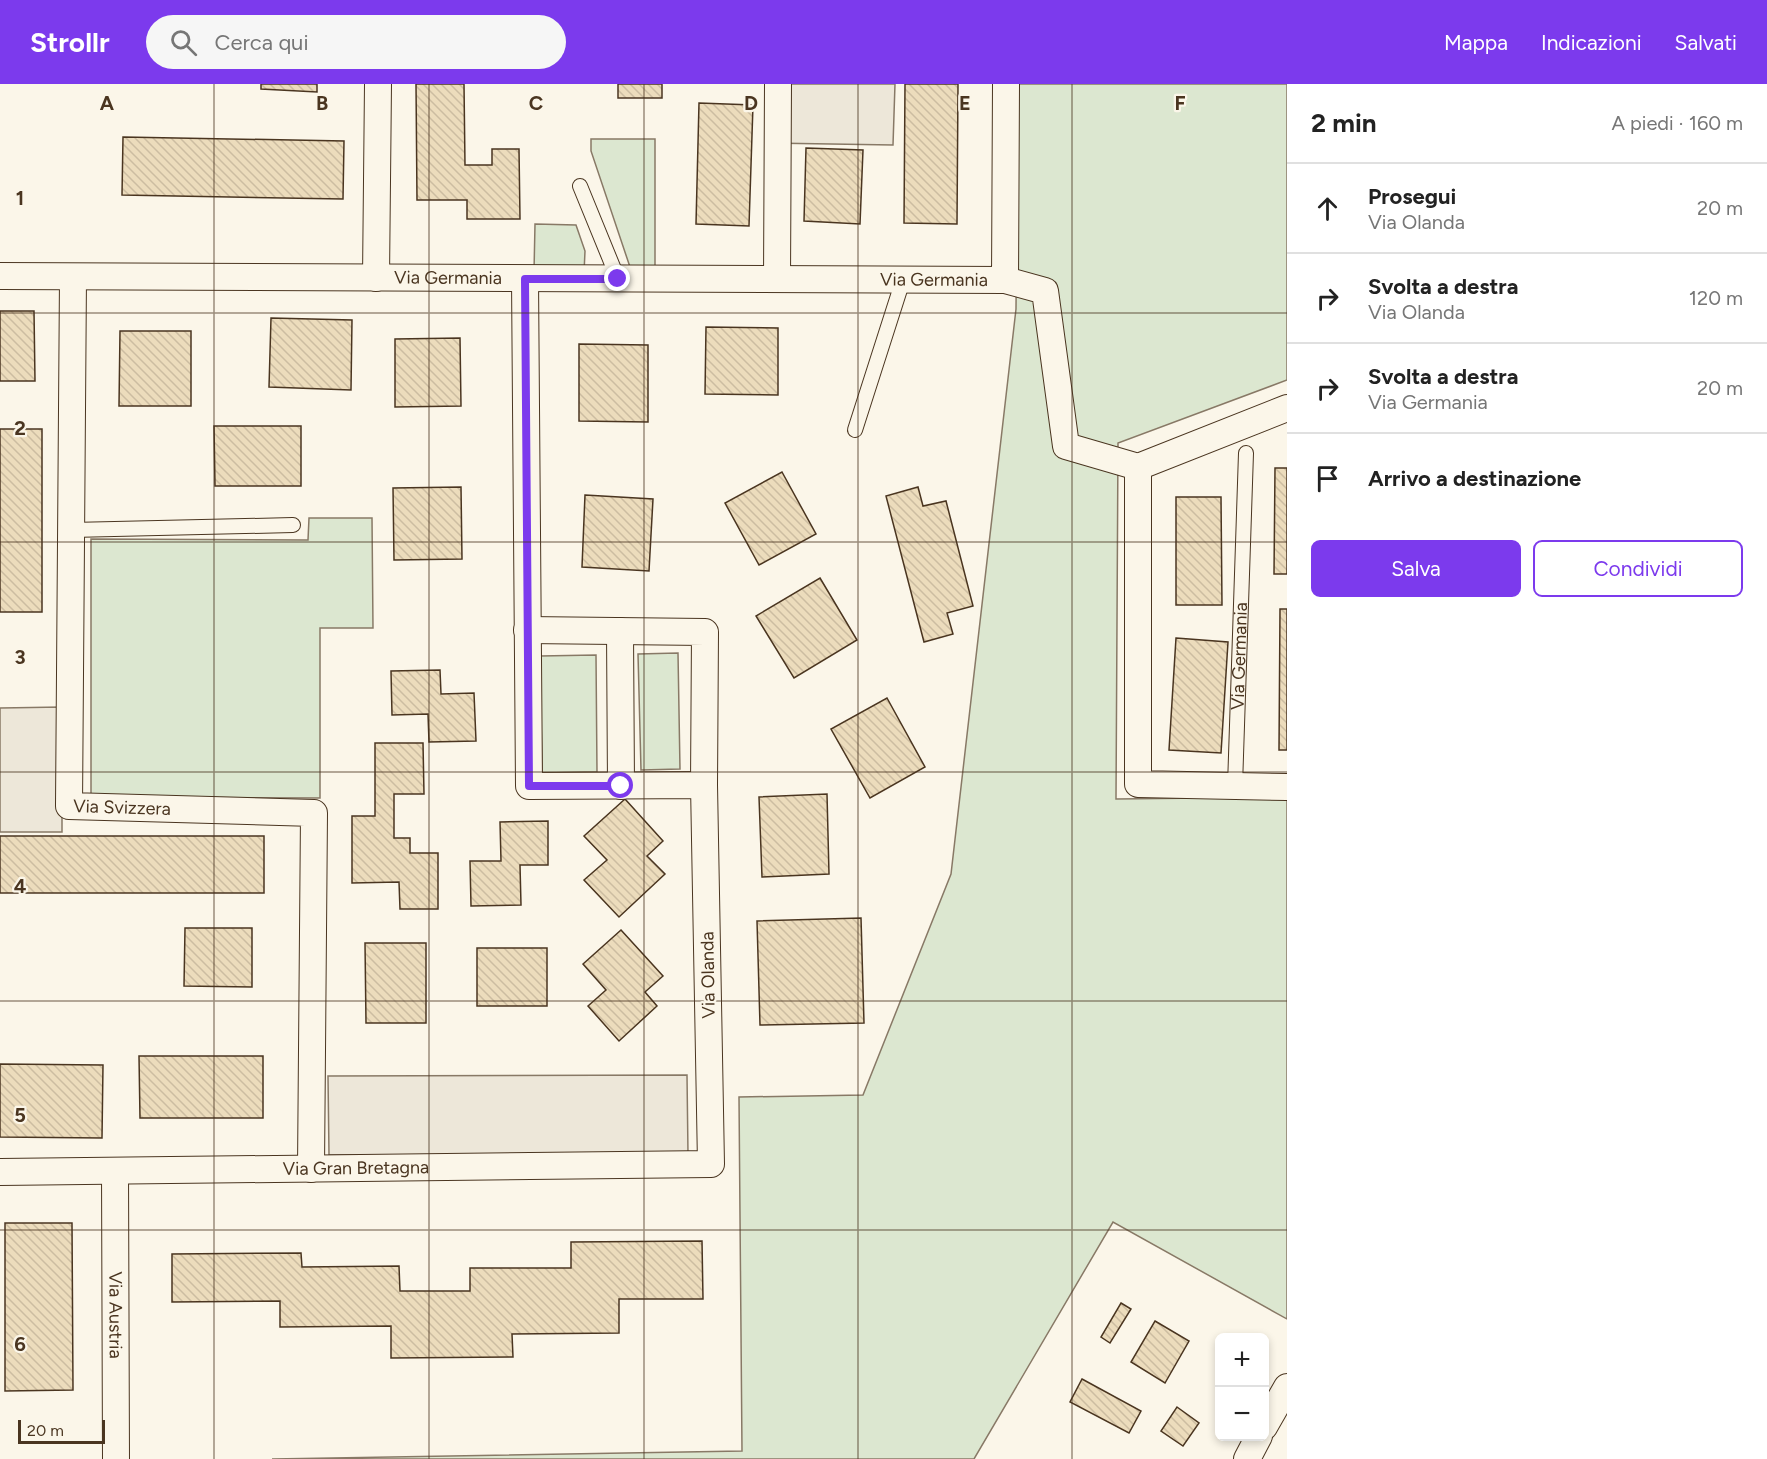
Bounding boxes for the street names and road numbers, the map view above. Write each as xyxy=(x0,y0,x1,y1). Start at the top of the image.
street label: Via Germania xyxy=(394,267,502,289)
street label: Via Germania xyxy=(880,269,988,291)
street label: Via Germania xyxy=(1227,602,1252,710)
street label: Via Svizzera xyxy=(73,795,171,820)
street label: Via Olanda xyxy=(696,931,720,1019)
street label: Via Gran Bretagna xyxy=(283,1156,429,1180)
street label: Via Austria xyxy=(104,1271,127,1359)

